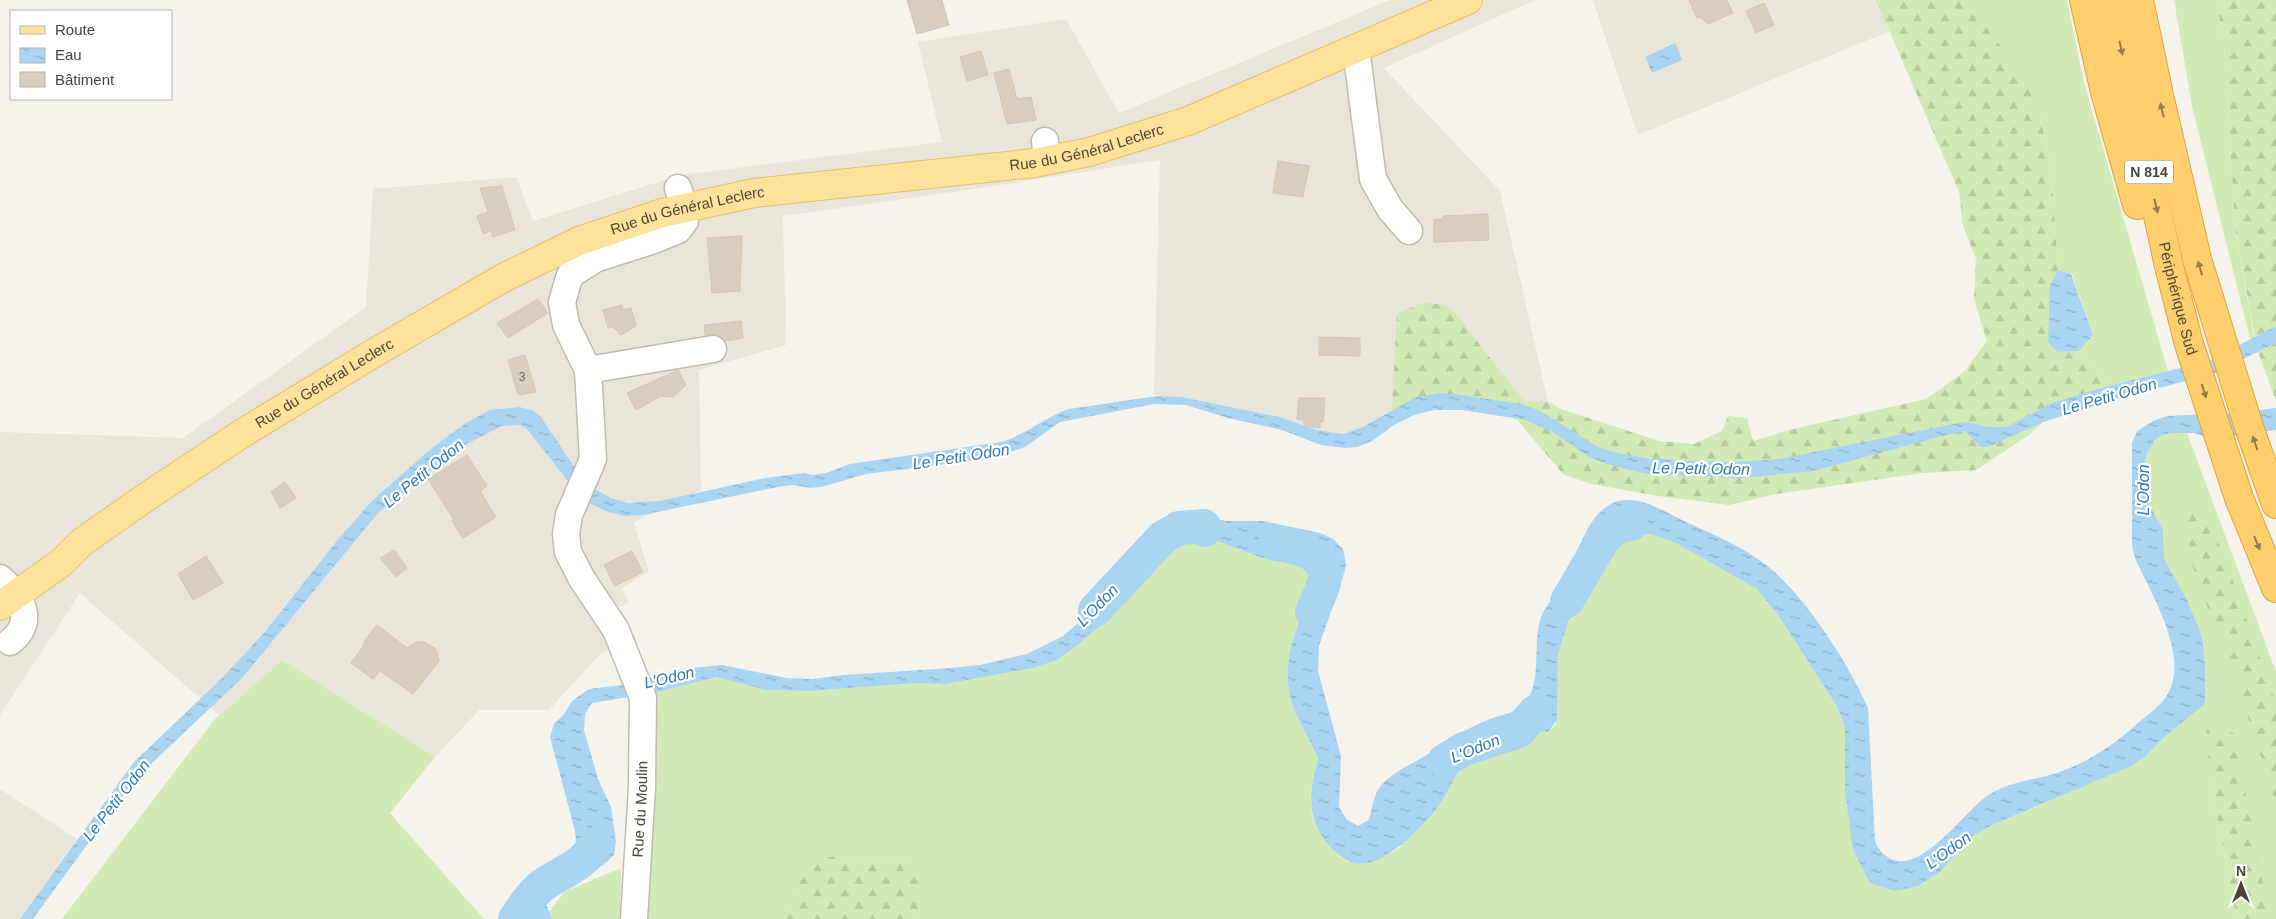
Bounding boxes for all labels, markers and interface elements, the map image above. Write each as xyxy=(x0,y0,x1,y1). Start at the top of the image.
legend xyxy=(10,10,172,100)
text: Route xyxy=(55,21,95,38)
one-way arrow xyxy=(2117,40,2125,55)
text: Eau xyxy=(55,46,82,63)
text: Bâtiment xyxy=(55,71,115,88)
one-way arrow xyxy=(2158,102,2166,117)
street label: Rue du Général Leclerc xyxy=(1009,120,1166,174)
road number: N 814 xyxy=(2125,160,2173,183)
street label: Rue du Général Leclerc xyxy=(608,183,766,238)
one-way arrow xyxy=(2152,199,2160,214)
street label: Périphérique Sud xyxy=(2156,240,2201,357)
one-way arrow xyxy=(2195,260,2203,275)
street label: Rue du Général Leclerc xyxy=(252,334,397,431)
house number: 3 xyxy=(519,370,526,384)
water label: Le Petit Odon xyxy=(2060,375,2159,418)
one-way arrow xyxy=(2201,383,2208,398)
one-way arrow xyxy=(2250,435,2258,450)
water label: Le Petit Odon xyxy=(380,436,467,511)
water label: Le Petit Odon xyxy=(911,440,1011,473)
water label: Le Petit Odon xyxy=(1652,459,1750,478)
water label: L'Odon xyxy=(2135,464,2152,516)
one-way arrow xyxy=(2254,536,2262,550)
water label: L'Odon xyxy=(1073,581,1121,630)
water label: L'Odon xyxy=(642,663,696,692)
water label: L'Odon xyxy=(1448,731,1502,766)
water label: Le Petit Odon xyxy=(80,756,153,844)
street label: Rue du Moulin xyxy=(629,761,650,858)
water label: L'Odon xyxy=(1923,828,1974,872)
north arrow xyxy=(2216,859,2266,909)
text: N xyxy=(2236,863,2246,879)

